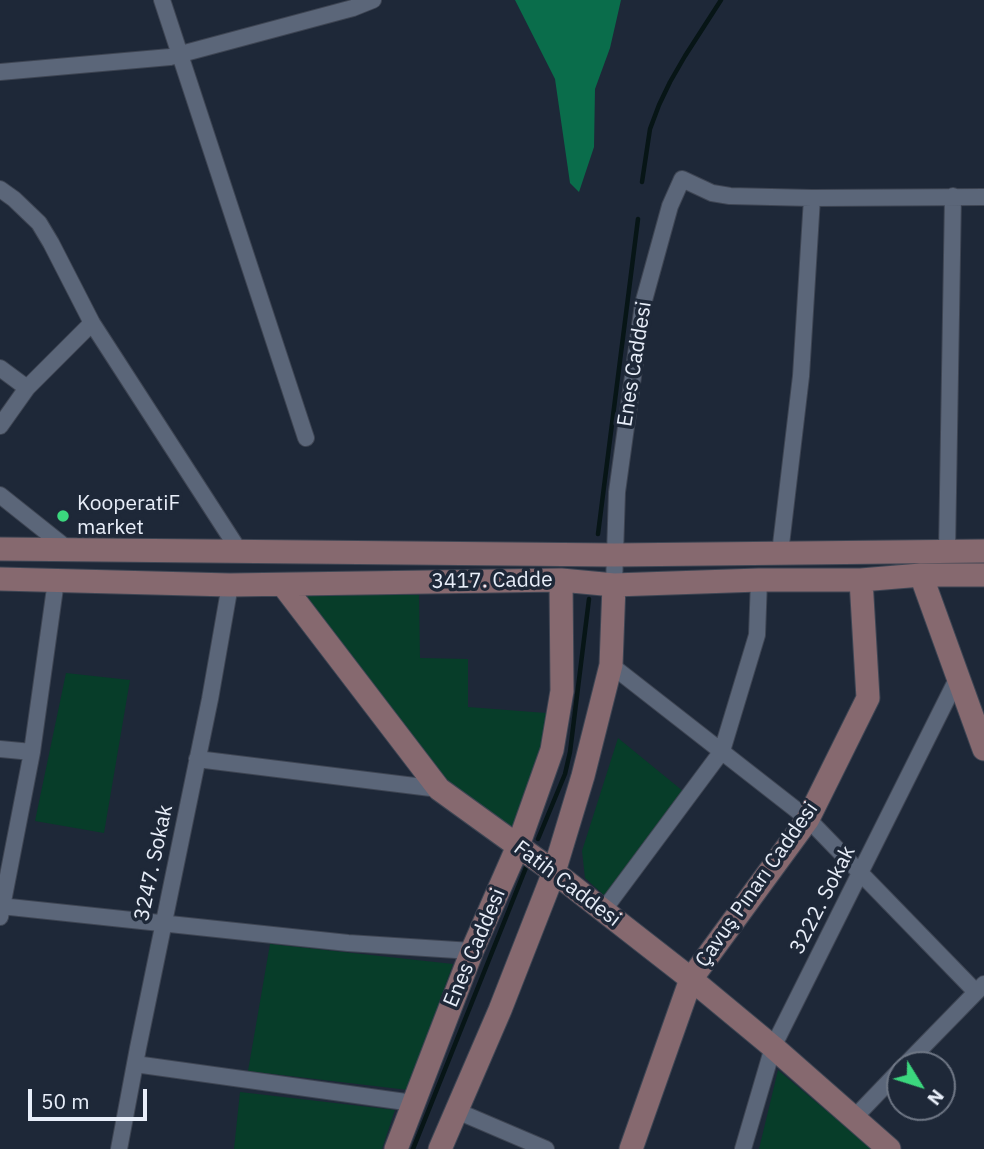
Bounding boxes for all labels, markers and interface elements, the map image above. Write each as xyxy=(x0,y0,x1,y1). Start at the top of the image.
street label: Enes Caddesi xyxy=(613,300,657,428)
place label: KooperatiF market xyxy=(77,491,180,541)
marker: KooperatiF market xyxy=(55,508,71,524)
street label: 3417. Cadde xyxy=(431,567,553,595)
street label: Çavuş Pınarı Caddesi xyxy=(690,798,824,972)
street label: 3247. Sokak xyxy=(129,803,179,923)
street label: Fatih Caddesi xyxy=(509,836,625,932)
street label: 3222. Sokak xyxy=(785,842,861,958)
street label: Enes Caddesi xyxy=(439,885,511,1011)
north arrow xyxy=(886,1051,956,1121)
scale bar xyxy=(32,1076,150,1120)
text: N xyxy=(922,1085,950,1111)
text: 50 m xyxy=(41,1087,90,1115)

